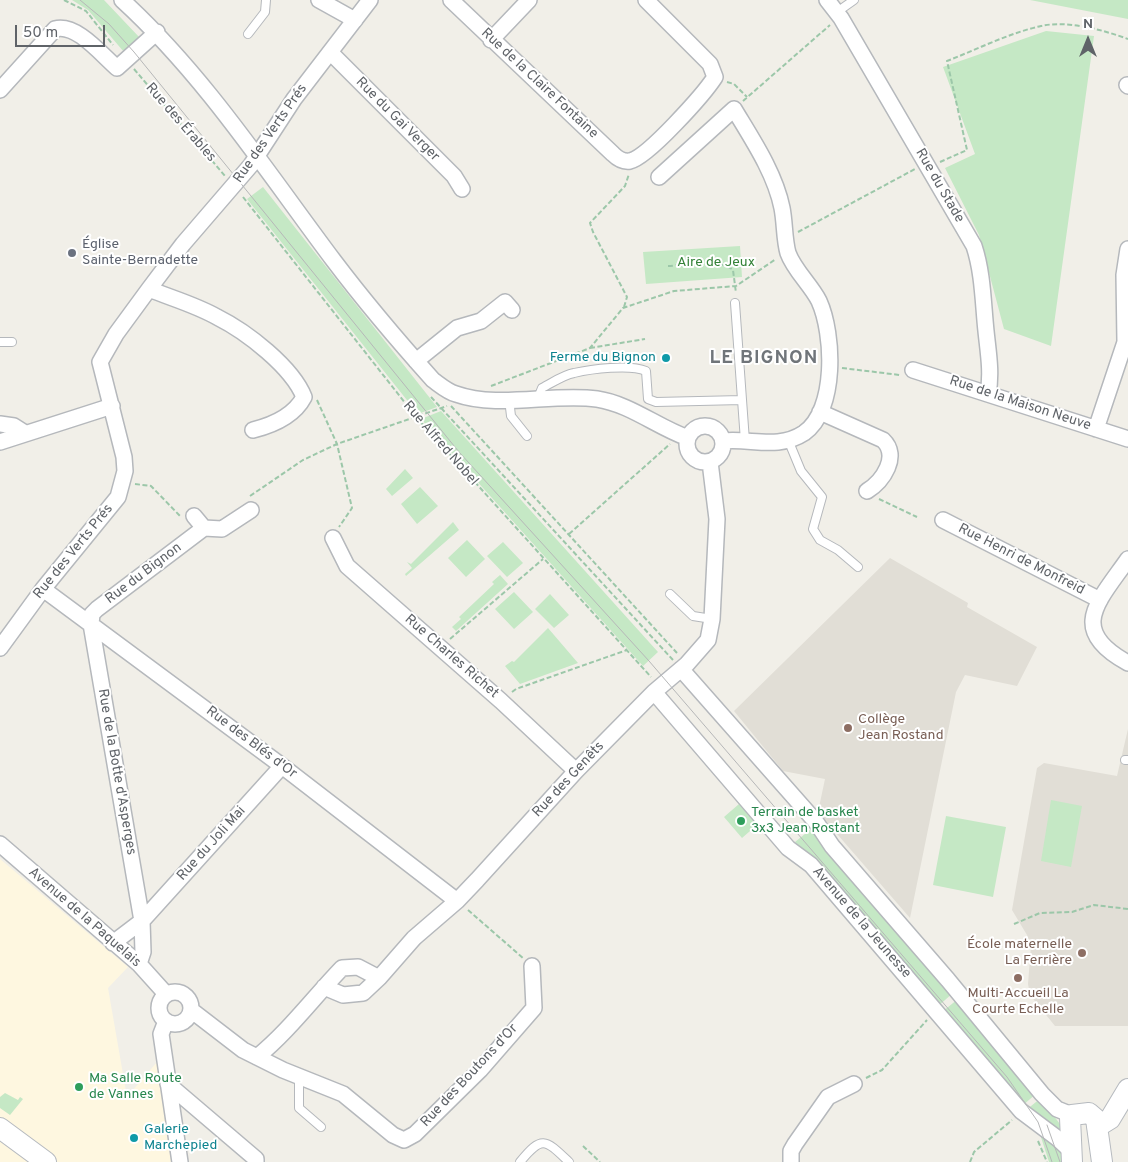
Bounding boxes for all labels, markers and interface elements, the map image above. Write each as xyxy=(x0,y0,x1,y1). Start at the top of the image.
scale bar xyxy=(18,15,108,47)
north arrow xyxy=(1063,15,1113,65)
text: N xyxy=(1083,16,1093,33)
text: 50 m xyxy=(23,24,58,43)
street label: Rue de la Claire Fontaine xyxy=(477,25,601,143)
street label: Rue du Gai Verger xyxy=(351,74,443,166)
street label: Rue des Érables xyxy=(141,80,219,166)
street label: Rue des Verts Prés xyxy=(231,81,311,187)
street label: Rue du Stade xyxy=(911,146,967,226)
place label: Église Sainte-Bernadette xyxy=(82,237,198,270)
marker: Église Sainte-Bernadette xyxy=(66,247,78,259)
park label: Aire de Jeux xyxy=(677,255,755,271)
district label: LE BIGNON xyxy=(708,348,820,370)
place label: Ferme du Bignon xyxy=(550,350,656,366)
marker: Ferme du Bignon xyxy=(660,352,672,364)
street label: Rue de la Maison Neuve xyxy=(947,373,1093,435)
street label: Rue Alfred Nobel xyxy=(399,398,481,490)
street label: Rue des Verts Prés xyxy=(31,501,117,603)
street label: Rue Henri de Monfreid xyxy=(955,521,1087,599)
street label: Rue du Bignon xyxy=(103,540,185,608)
street label: Rue Charles Richet xyxy=(400,612,502,702)
street label: Rue de la Botte d'Asperges xyxy=(93,688,139,856)
street label: Rue des Blés d'Or xyxy=(202,703,300,783)
place label: Collège Jean Rostand xyxy=(858,712,944,744)
marker: Collège Jean Rostand xyxy=(842,722,854,734)
street label: Rue des Genêts xyxy=(530,739,608,821)
street label: Rue du Joli Mai xyxy=(174,803,250,885)
place label: Terrain de basket 3x3 Jean Rostant xyxy=(751,805,860,838)
marker: Terrain de basket 3x3 Jean Rostant xyxy=(735,815,747,827)
street label: Avenue de la Jeunesse xyxy=(808,864,914,982)
street label: Avenue de la Paquelais xyxy=(24,865,144,971)
place label: École maternelle La Ferrière xyxy=(967,937,1072,970)
marker: École maternelle La Ferrière xyxy=(1076,947,1088,959)
marker: Multi-Accueil La Courte Echelle xyxy=(1012,972,1024,984)
place label: Multi-Accueil La Courte Echelle xyxy=(967,986,1069,1019)
street label: Rue des Boutons d'Or xyxy=(418,1021,522,1131)
place label: Ma Salle Route de Vannes xyxy=(89,1071,182,1104)
marker: Ma Salle Route de Vannes xyxy=(73,1081,85,1093)
place label: Galerie Marchepied xyxy=(144,1122,217,1154)
marker: Galerie Marchepied xyxy=(128,1132,140,1144)

